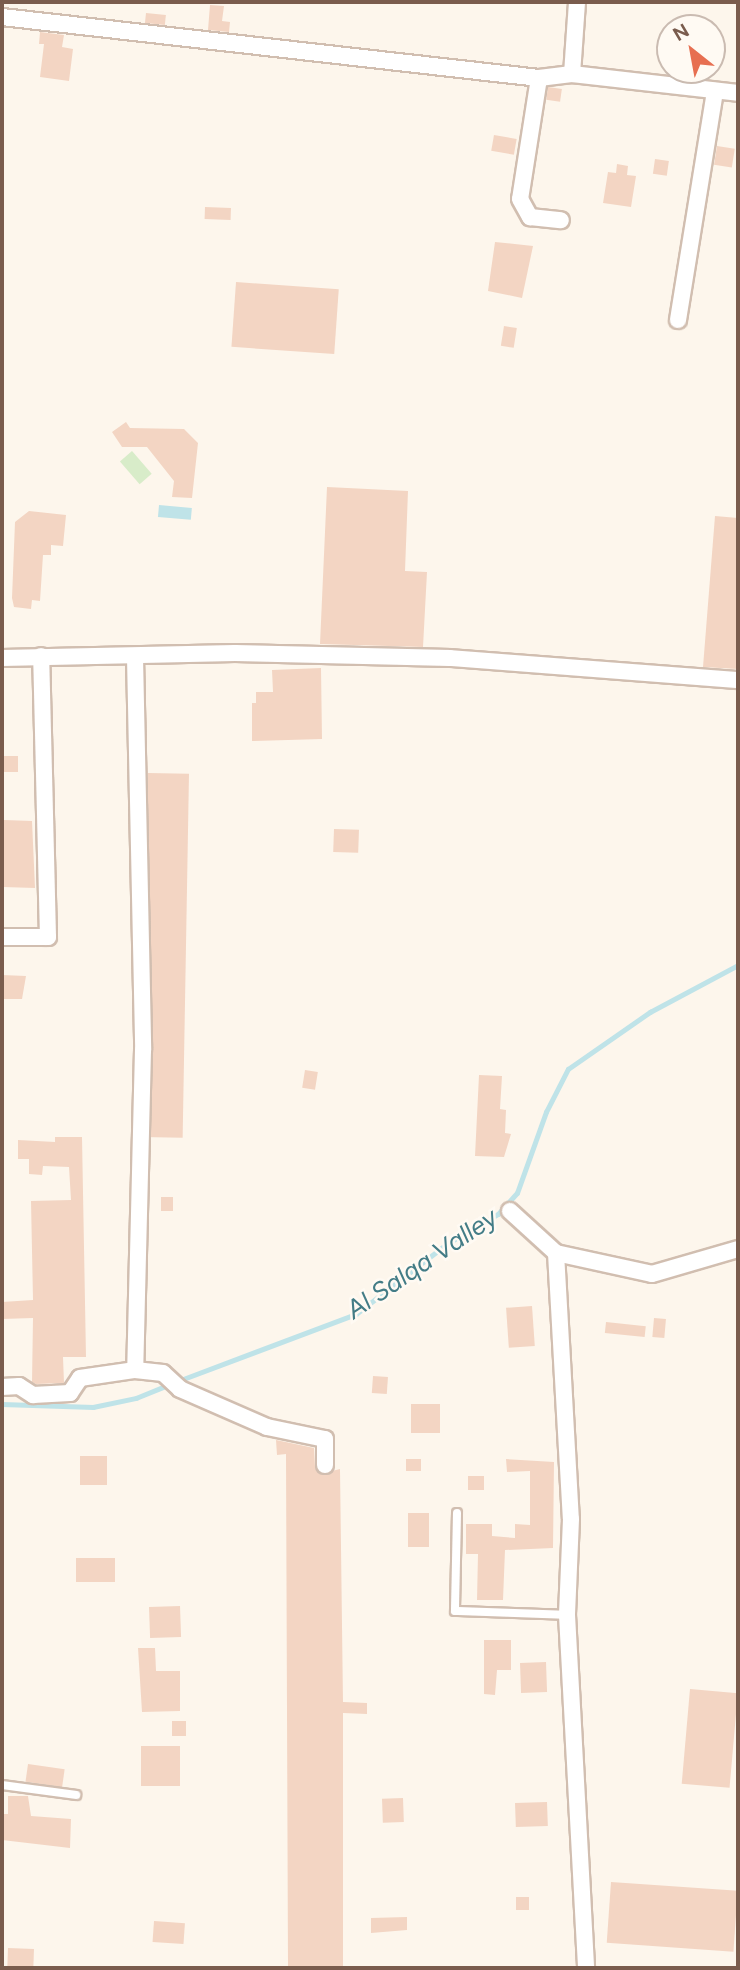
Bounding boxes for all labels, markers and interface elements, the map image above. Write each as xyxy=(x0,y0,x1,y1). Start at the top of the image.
north arrow xyxy=(656,14,726,84)
text: N xyxy=(669,19,693,46)
water label: Al Salqa Valley xyxy=(340,1202,504,1326)

